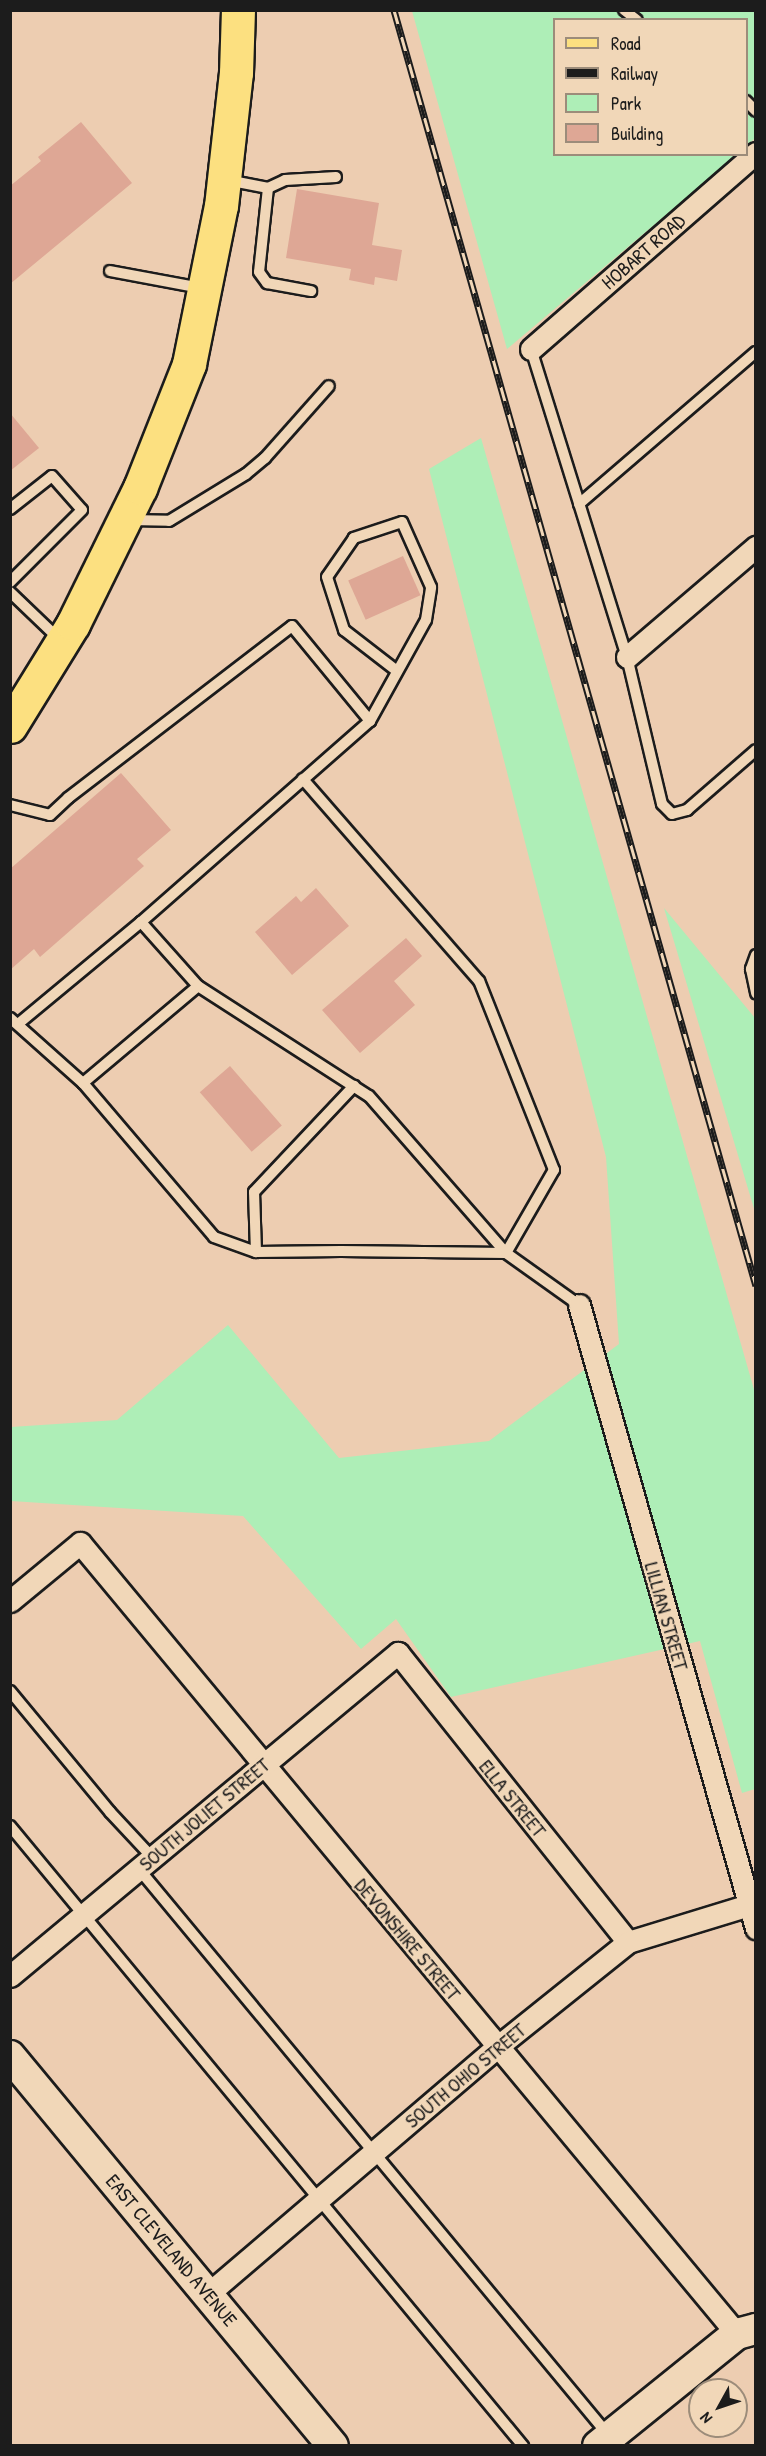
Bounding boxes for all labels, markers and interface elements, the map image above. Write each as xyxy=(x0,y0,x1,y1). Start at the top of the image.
legend xyxy=(553,18,748,156)
text: Road xyxy=(611,31,641,56)
text: Railway xyxy=(611,61,658,86)
text: Park xyxy=(611,91,641,116)
text: Building xyxy=(611,121,663,146)
street label: HOBART ROAD xyxy=(596,208,690,294)
street label: LILLIAN STREET xyxy=(640,1559,694,1673)
street label: SOUTH JOLIET STREET xyxy=(134,1753,274,1875)
street label: ELLA STREET xyxy=(474,1754,552,1842)
street label: DEVONSHIRE STREET xyxy=(350,1873,466,2005)
street label: SOUTH OHIO STREET xyxy=(400,2018,530,2132)
street label: EAST CLEVELAND AVENUE xyxy=(101,2169,243,2331)
north arrow xyxy=(688,2378,748,2438)
text: N xyxy=(695,2408,717,2429)

